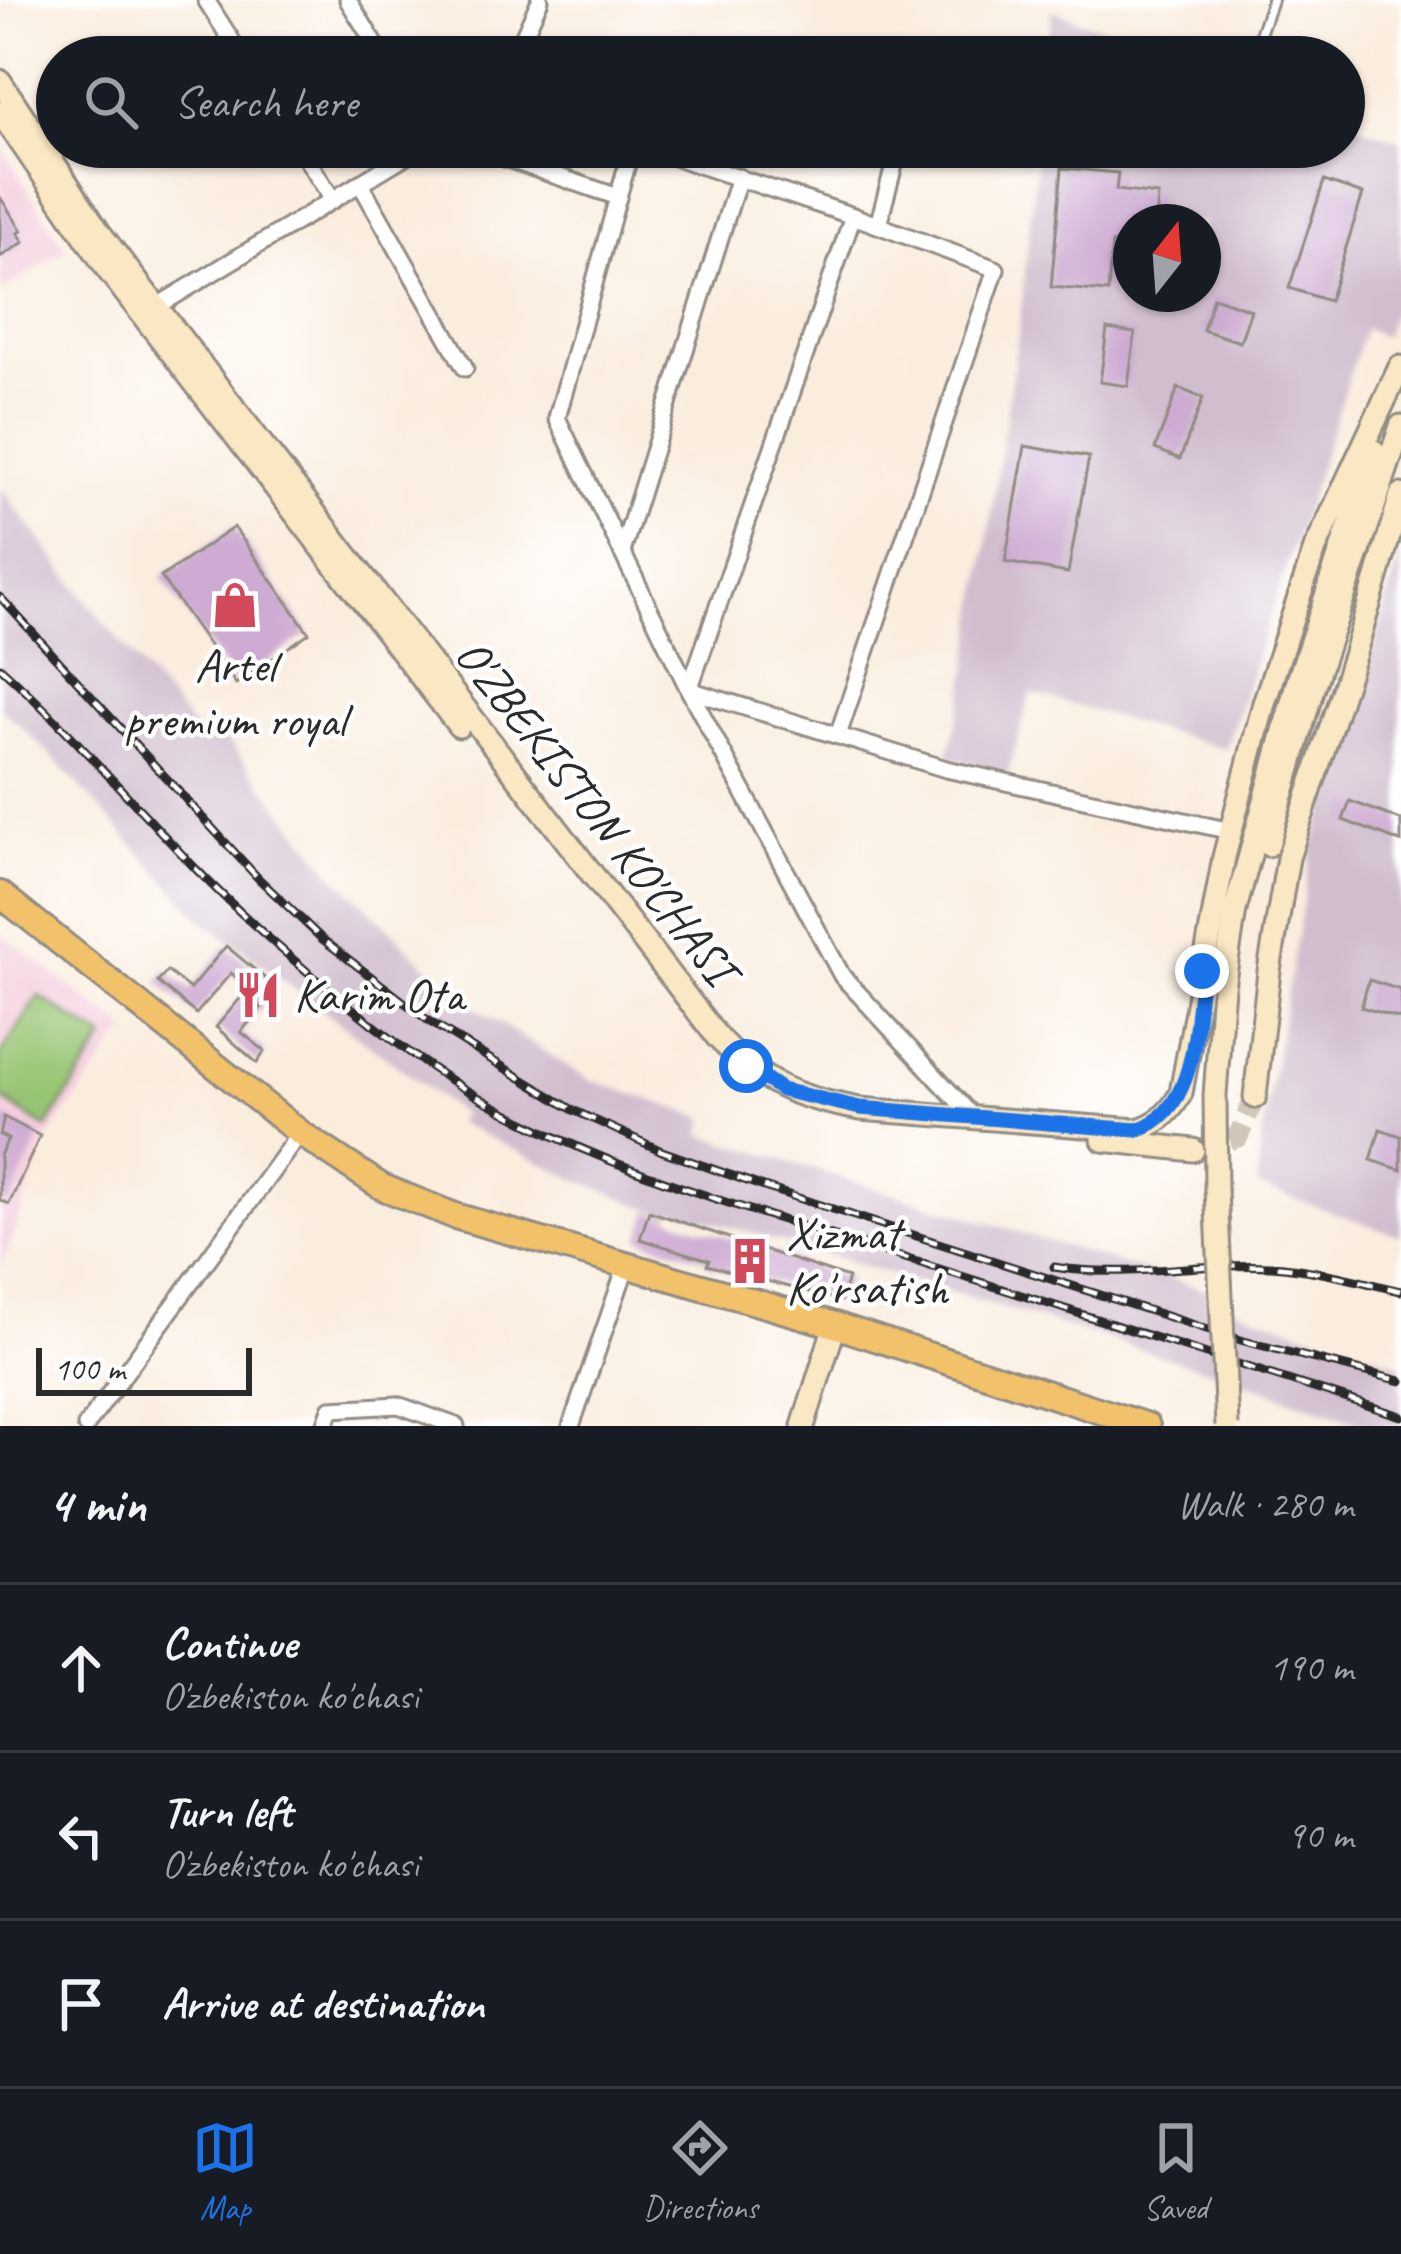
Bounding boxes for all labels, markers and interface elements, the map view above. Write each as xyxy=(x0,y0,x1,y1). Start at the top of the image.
search box xyxy=(36,36,1365,168)
icon: search xyxy=(78,69,144,135)
text: Search here xyxy=(174,74,357,131)
north arrow xyxy=(1113,204,1221,312)
shop icon: Artel premium royal xyxy=(210,580,260,630)
street label: O'ZBEKISTON KO'CHASI xyxy=(442,626,756,1003)
place label: Artel premium royal xyxy=(124,635,353,750)
route end xyxy=(1175,944,1229,998)
place label: Karim Ota xyxy=(294,965,468,1025)
restaurant icon: Karim Ota xyxy=(233,970,283,1020)
route start xyxy=(719,1039,773,1093)
place label: Xizmat Ko'rsatish xyxy=(786,1203,950,1318)
building icon: Xizmat Ko'rsatish xyxy=(725,1236,775,1286)
scale bar xyxy=(36,1342,252,1395)
text: 100 m xyxy=(54,1348,125,1390)
text: 4 min xyxy=(48,1472,146,1536)
text: Walk · 280 m xyxy=(1177,1480,1353,1529)
text: Continue xyxy=(162,1615,296,1672)
icon: ahead xyxy=(48,1635,114,1701)
text: 190 m xyxy=(1269,1643,1353,1692)
text: O'zbekiston ko'chasi xyxy=(162,1672,418,1721)
text: Turn left xyxy=(162,1783,292,1840)
icon: left xyxy=(48,1803,114,1869)
text: 90 m xyxy=(1287,1811,1353,1860)
text: O'zbekiston ko'chasi xyxy=(162,1840,418,1889)
icon: arrive xyxy=(48,1971,114,2037)
text: Arrive at destination xyxy=(162,1975,484,2032)
tab: Map xyxy=(192,2115,258,2229)
tab: Directions xyxy=(643,2115,758,2229)
tab: Saved xyxy=(1143,2115,1209,2229)

